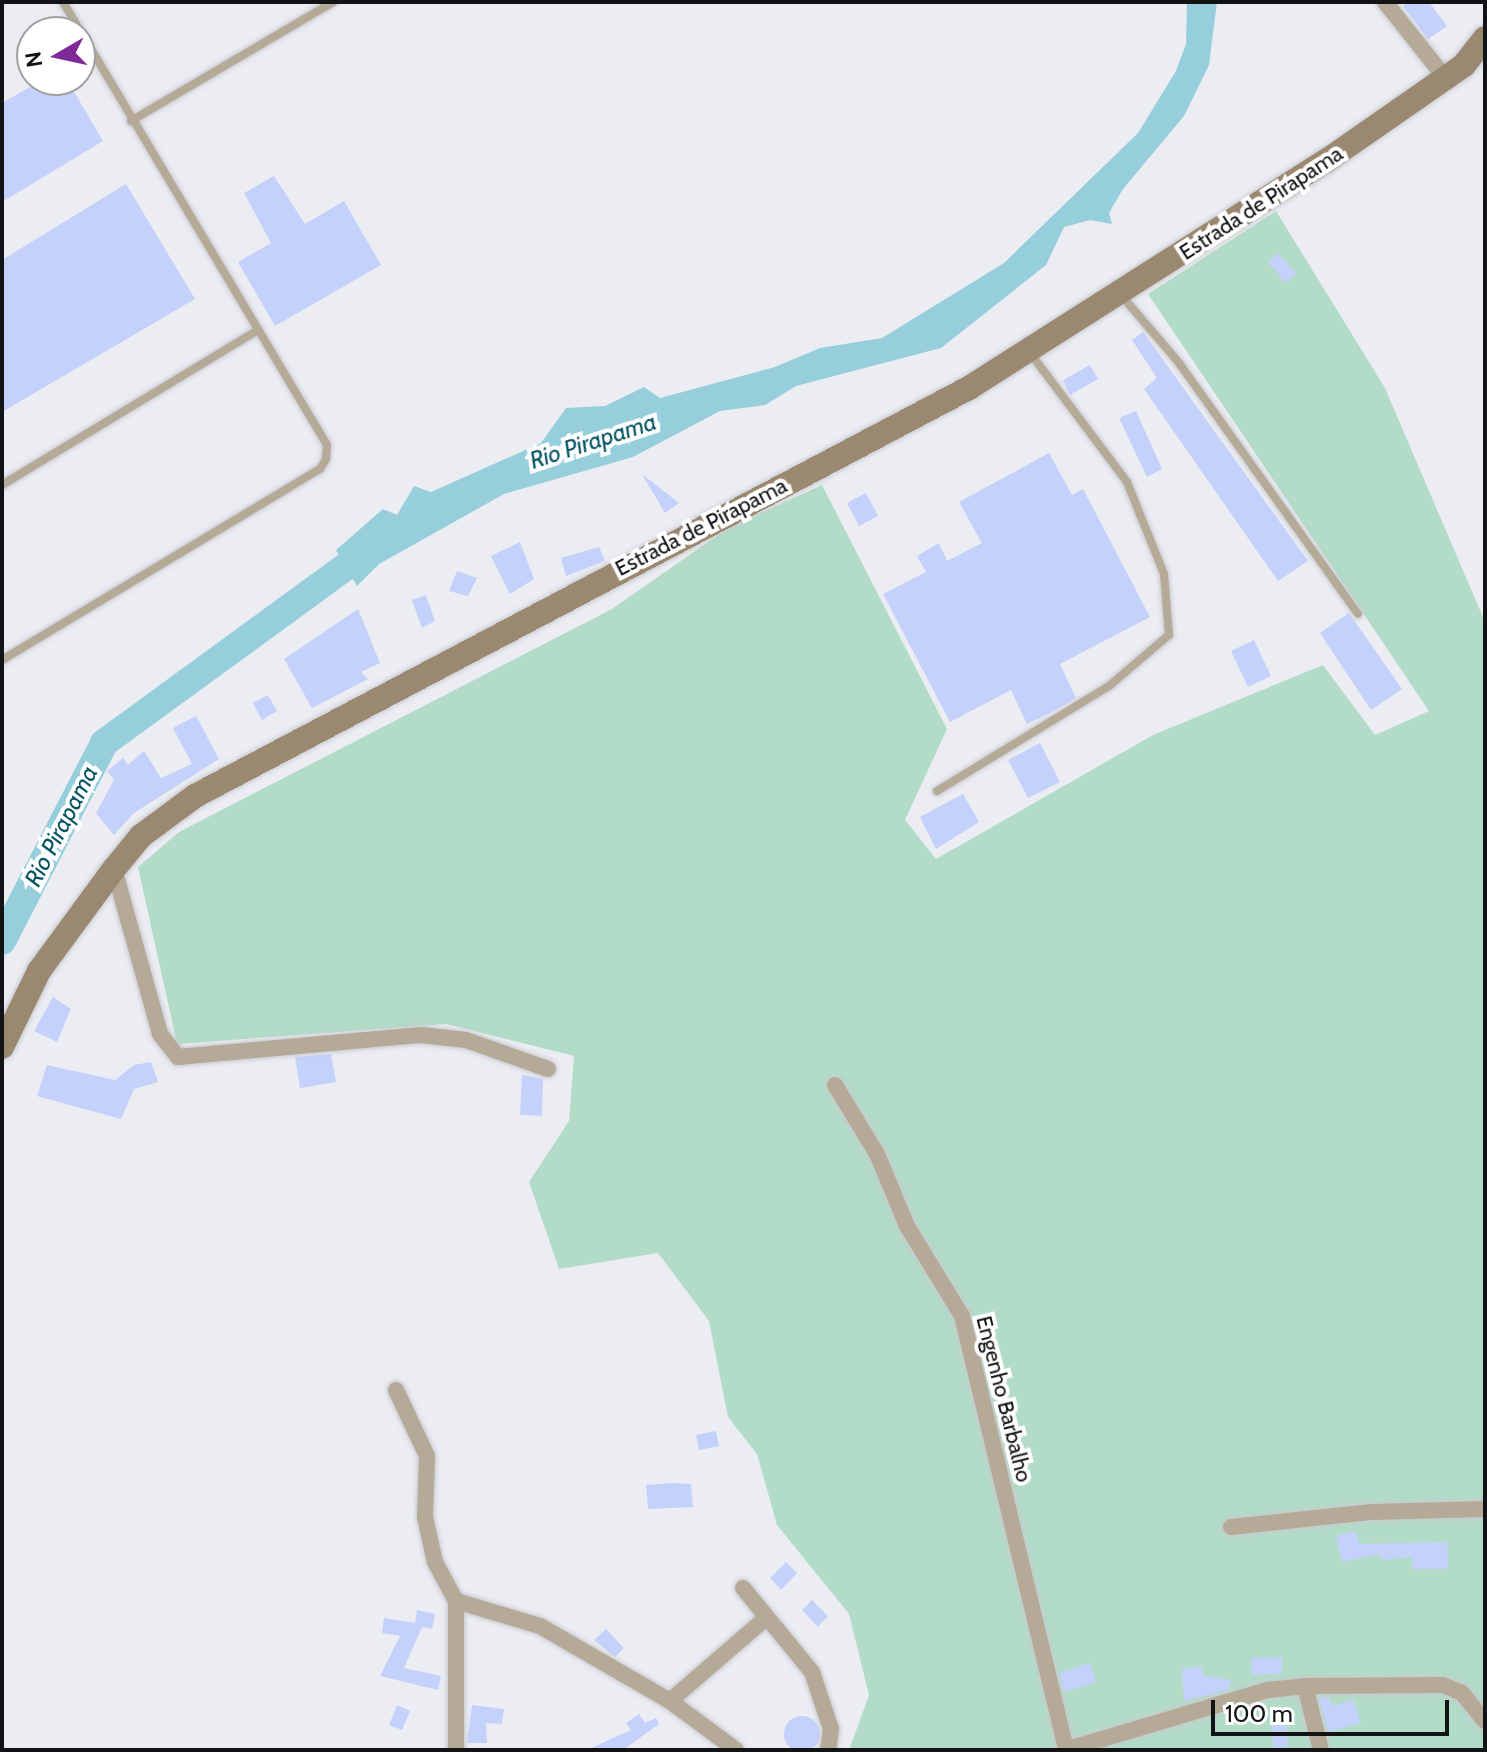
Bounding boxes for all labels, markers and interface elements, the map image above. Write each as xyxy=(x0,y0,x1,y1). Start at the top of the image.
north arrow xyxy=(16,16,96,96)
text: N xyxy=(19,50,48,69)
street label: Estrada de Pirapama xyxy=(1174,140,1348,266)
water label: Rio Pirapama xyxy=(526,407,660,475)
street label: Estrada de Pirapama xyxy=(611,472,791,582)
water label: Rio Pirapama xyxy=(18,761,104,891)
street label: Engenho Barbalho xyxy=(971,1313,1037,1485)
scale bar xyxy=(1215,1684,1453,1734)
text: 100 m xyxy=(1225,1699,1293,1728)

